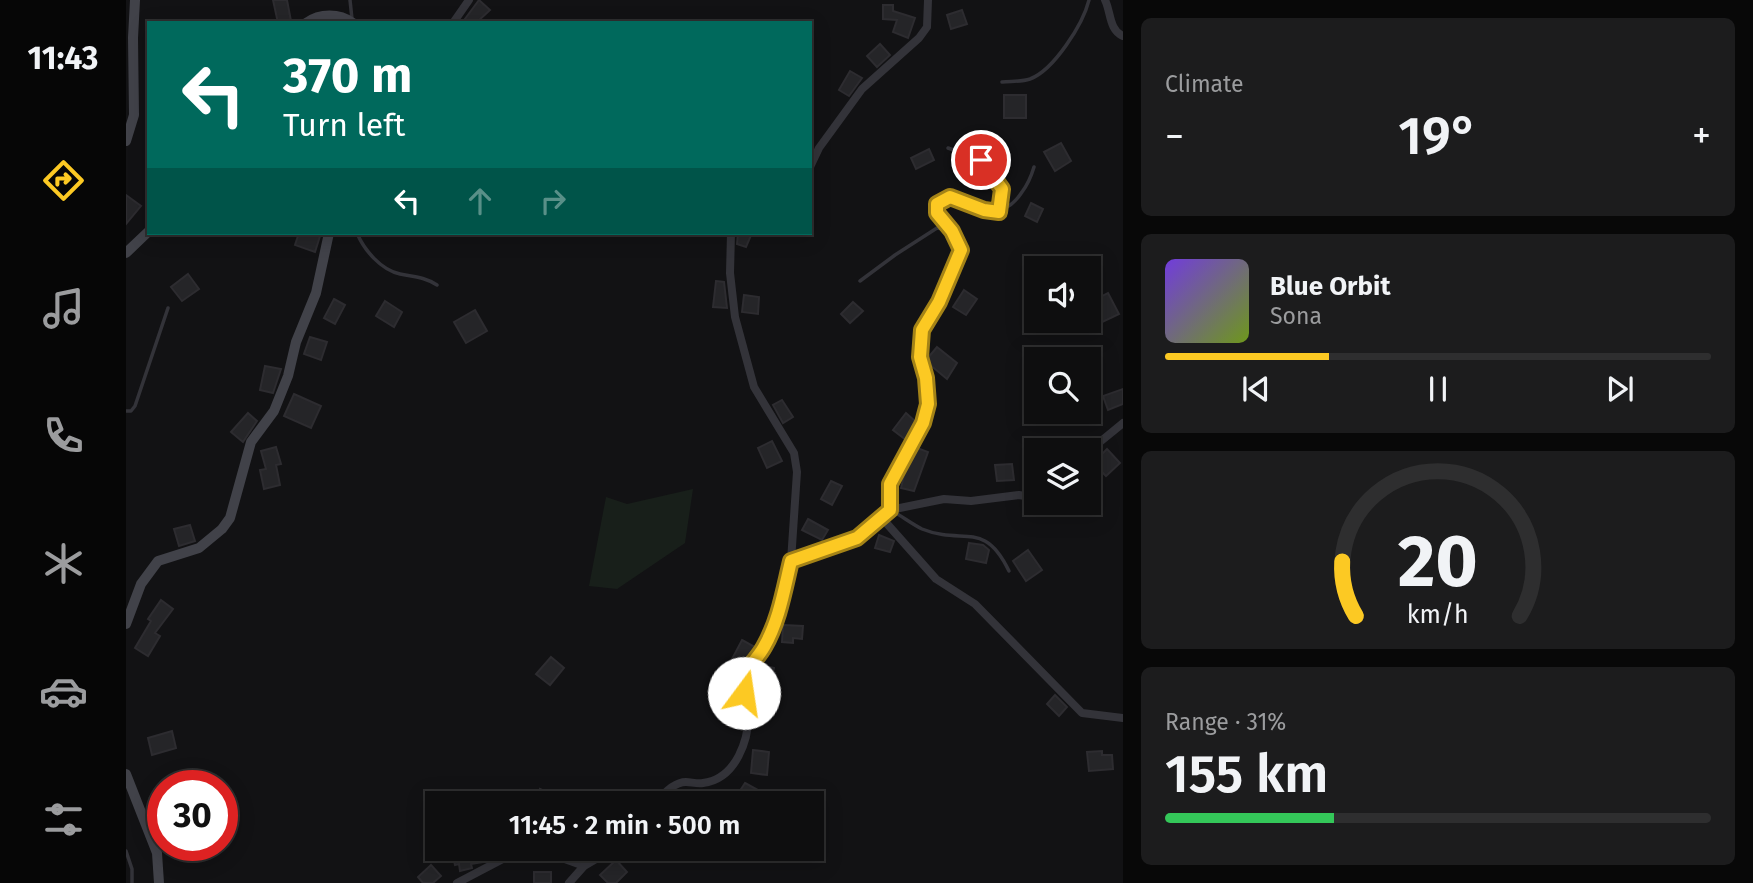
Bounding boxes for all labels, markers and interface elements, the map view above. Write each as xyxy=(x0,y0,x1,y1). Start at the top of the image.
text: 11:43 xyxy=(28,39,98,77)
text: 370 m xyxy=(283,46,412,105)
icon: left xyxy=(168,49,259,140)
text: Climate xyxy=(1165,70,1244,98)
text: 19° xyxy=(1398,105,1478,168)
text: Turn left xyxy=(283,106,405,144)
text: − xyxy=(1165,113,1184,159)
text: + xyxy=(1692,113,1711,159)
pin xyxy=(951,130,1011,190)
icon: arrive xyxy=(962,141,1000,179)
icon: directions xyxy=(39,156,88,205)
icon: left xyxy=(388,182,426,220)
icon: ahead xyxy=(461,182,499,220)
icon: right xyxy=(534,182,572,220)
map controls xyxy=(1024,256,1101,515)
button: sound xyxy=(1024,256,1101,333)
text: Blue Orbit xyxy=(1270,271,1390,302)
icon: music xyxy=(39,284,88,333)
text: Sona xyxy=(1270,302,1322,330)
button: search xyxy=(1024,347,1101,424)
icon: previous xyxy=(1237,370,1275,408)
icon: pause xyxy=(1419,370,1457,408)
icon: next xyxy=(1601,370,1639,408)
icon: phone xyxy=(39,411,88,460)
button: layers xyxy=(1024,438,1101,515)
text: 20 xyxy=(1398,518,1478,605)
icon: climate xyxy=(39,539,88,588)
text: km/h xyxy=(1407,599,1469,629)
position arrow xyxy=(707,656,781,730)
icon: car xyxy=(39,667,88,716)
text: Range · 31% xyxy=(1165,708,1286,736)
text: 155 km xyxy=(1165,743,1328,806)
speed limit sign: 30 xyxy=(147,770,238,861)
icon: filters xyxy=(39,795,88,844)
text: 11:45 · 2 min · 500 m xyxy=(509,810,740,841)

